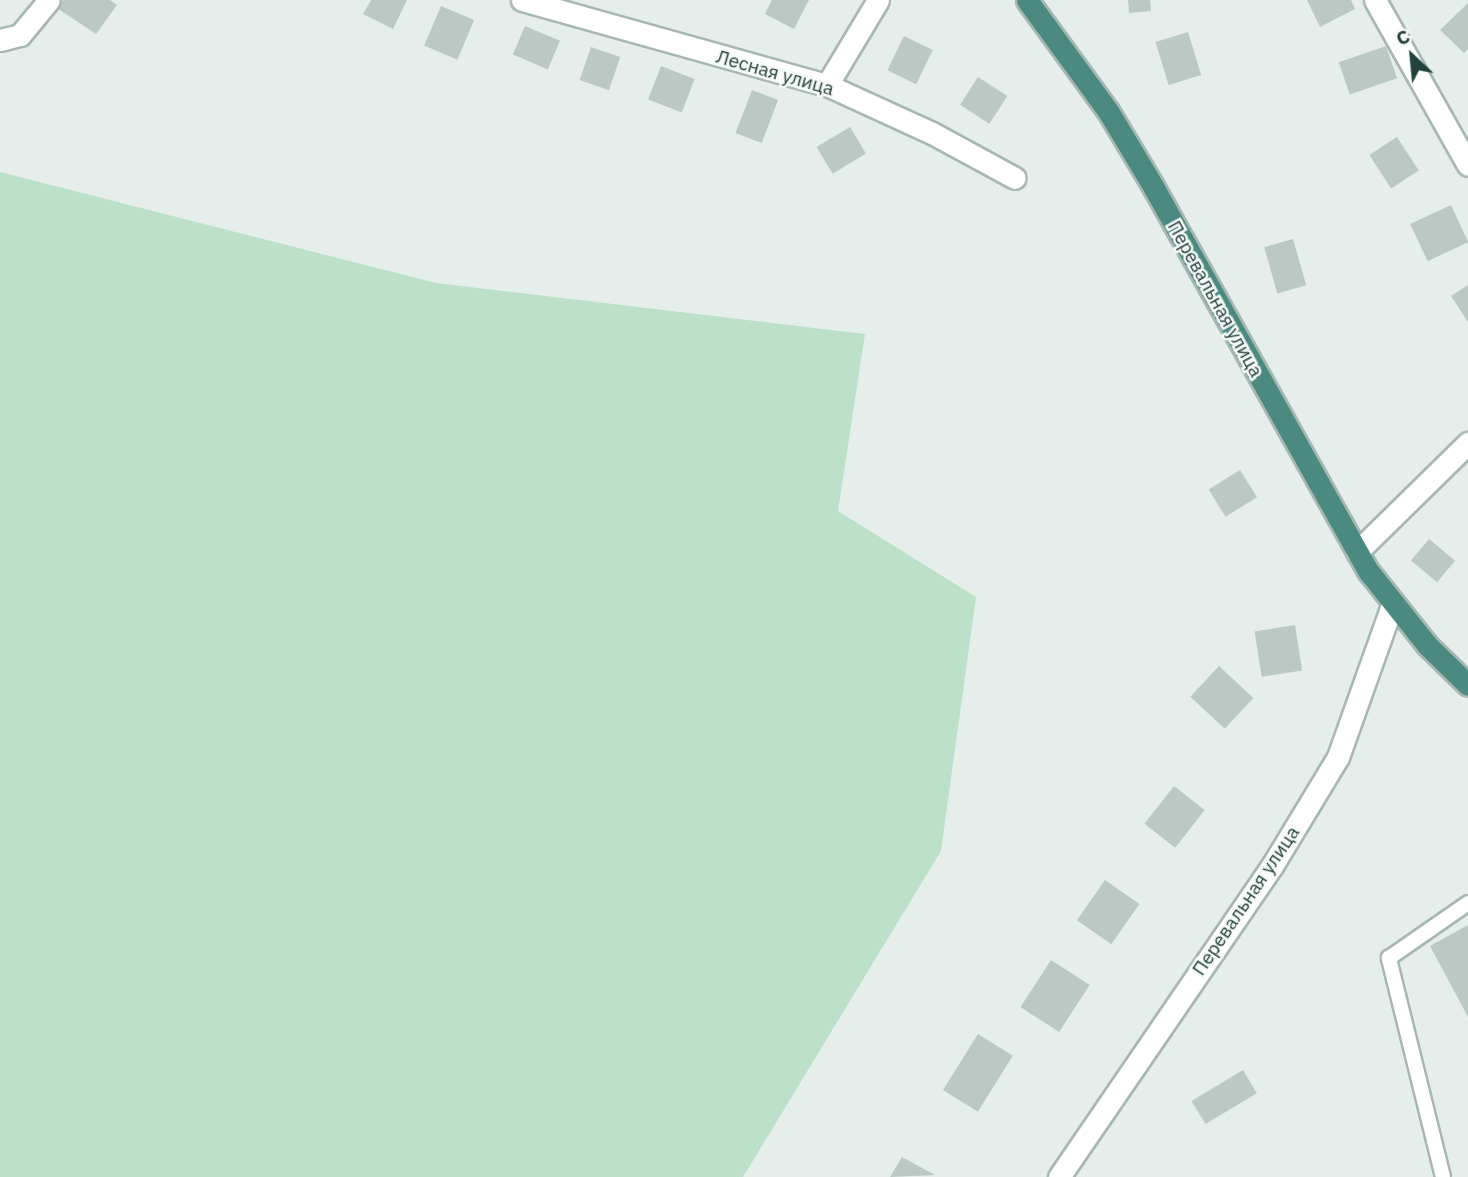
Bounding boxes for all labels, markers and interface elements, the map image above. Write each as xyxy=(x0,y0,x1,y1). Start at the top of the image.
north arrow xyxy=(1377,21,1447,91)
text: С xyxy=(1392,24,1414,51)
street label: Лесная улица xyxy=(713,45,837,101)
street label: Перевальная улица xyxy=(1163,217,1267,381)
street label: Перевальная улица xyxy=(1188,822,1304,980)

